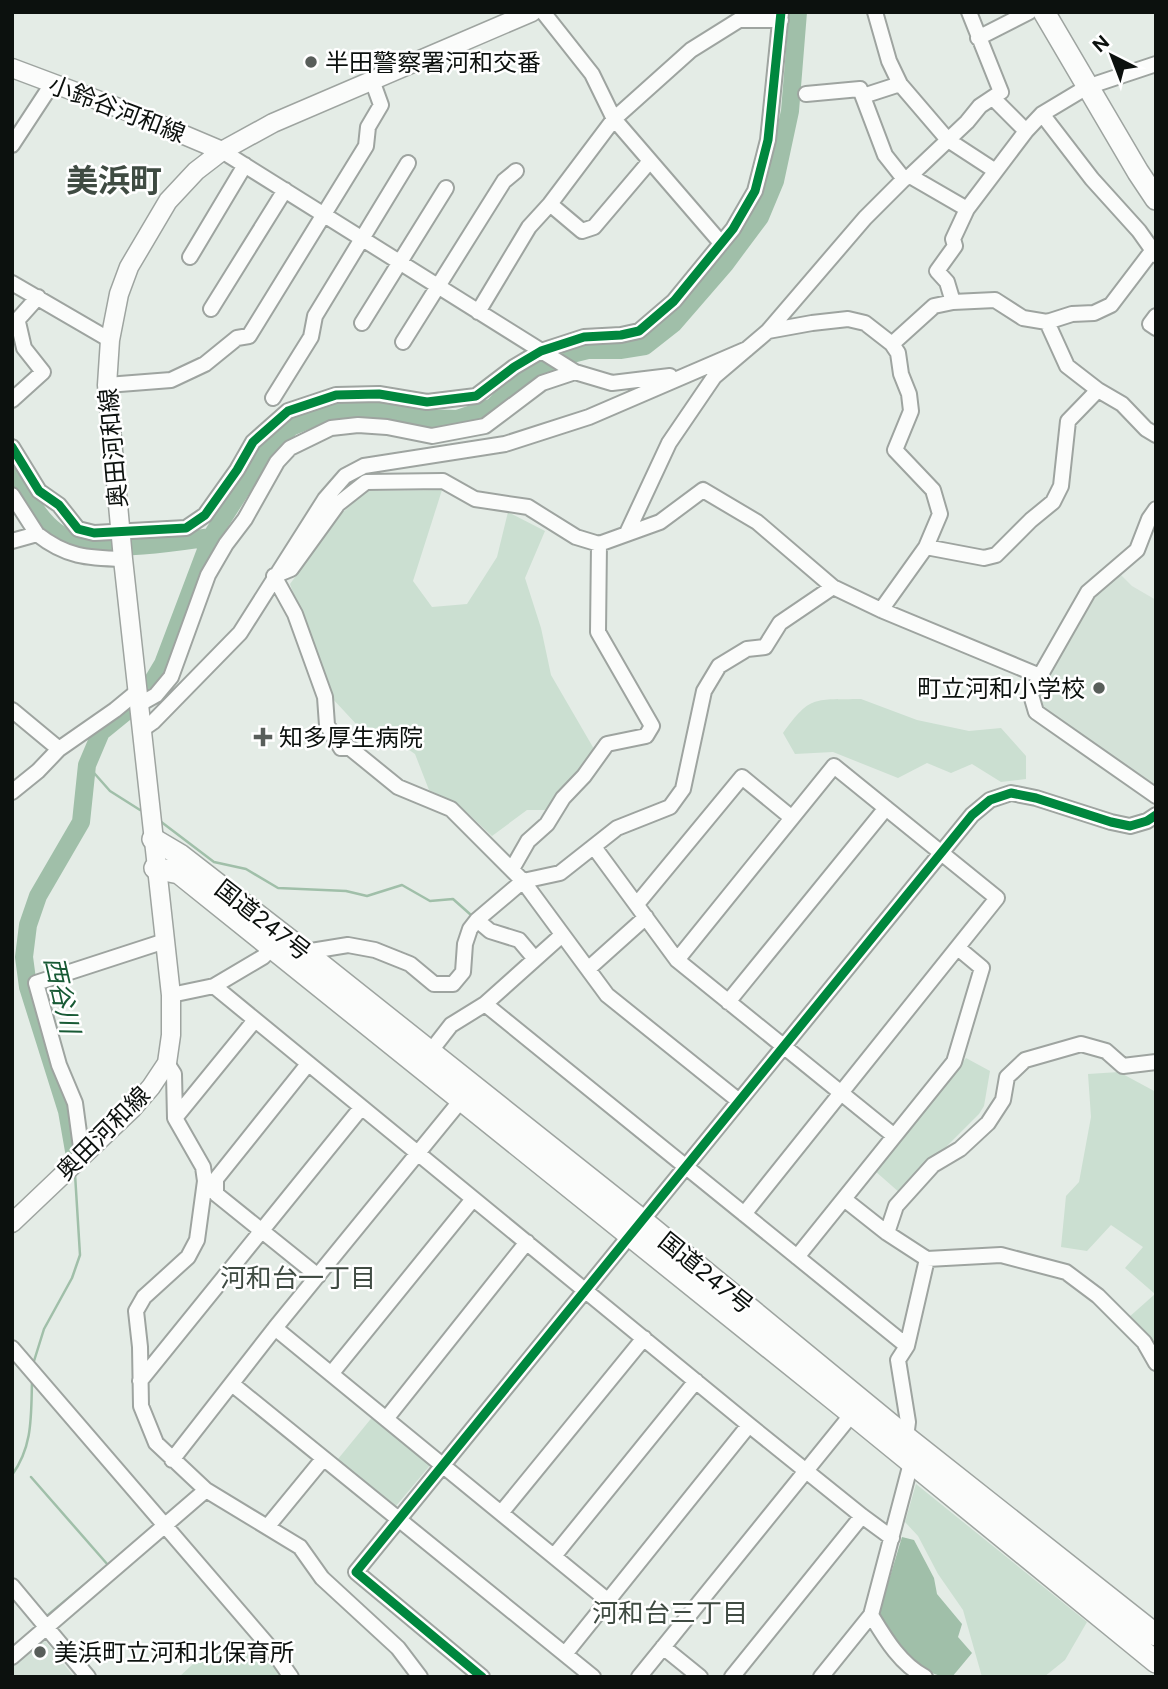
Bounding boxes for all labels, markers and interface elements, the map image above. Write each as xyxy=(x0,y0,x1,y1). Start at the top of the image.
north arrow xyxy=(1077,21,1147,91)
text: N xyxy=(1088,30,1114,57)
place label: 半田警察署河和交番 xyxy=(325,48,541,77)
marker: 半田警察署河和交番 xyxy=(303,54,319,70)
street label: 小鈴谷河和線 xyxy=(45,70,189,148)
district label: 美浜町 xyxy=(66,162,162,200)
street label: 奥田河和線 xyxy=(93,387,133,509)
place label: 町立河和小学校 xyxy=(917,674,1085,703)
marker: 町立河和小学校 xyxy=(1091,680,1107,696)
place label: 知多厚生病院 xyxy=(279,723,423,752)
marker: 知多厚生病院 xyxy=(253,727,273,747)
street label: 国道247号 xyxy=(209,874,317,966)
water label: 西谷川 xyxy=(38,953,87,1040)
street label: 奥田河和線 xyxy=(50,1080,156,1186)
street label: 国道247号 xyxy=(653,1226,759,1320)
district label: 河和台一丁目 xyxy=(220,1262,376,1294)
district label: 河和台三丁目 xyxy=(592,1597,748,1629)
place label: 美浜町立河和北保育所 xyxy=(54,1638,294,1667)
marker: 美浜町立河和北保育所 xyxy=(32,1644,48,1660)

